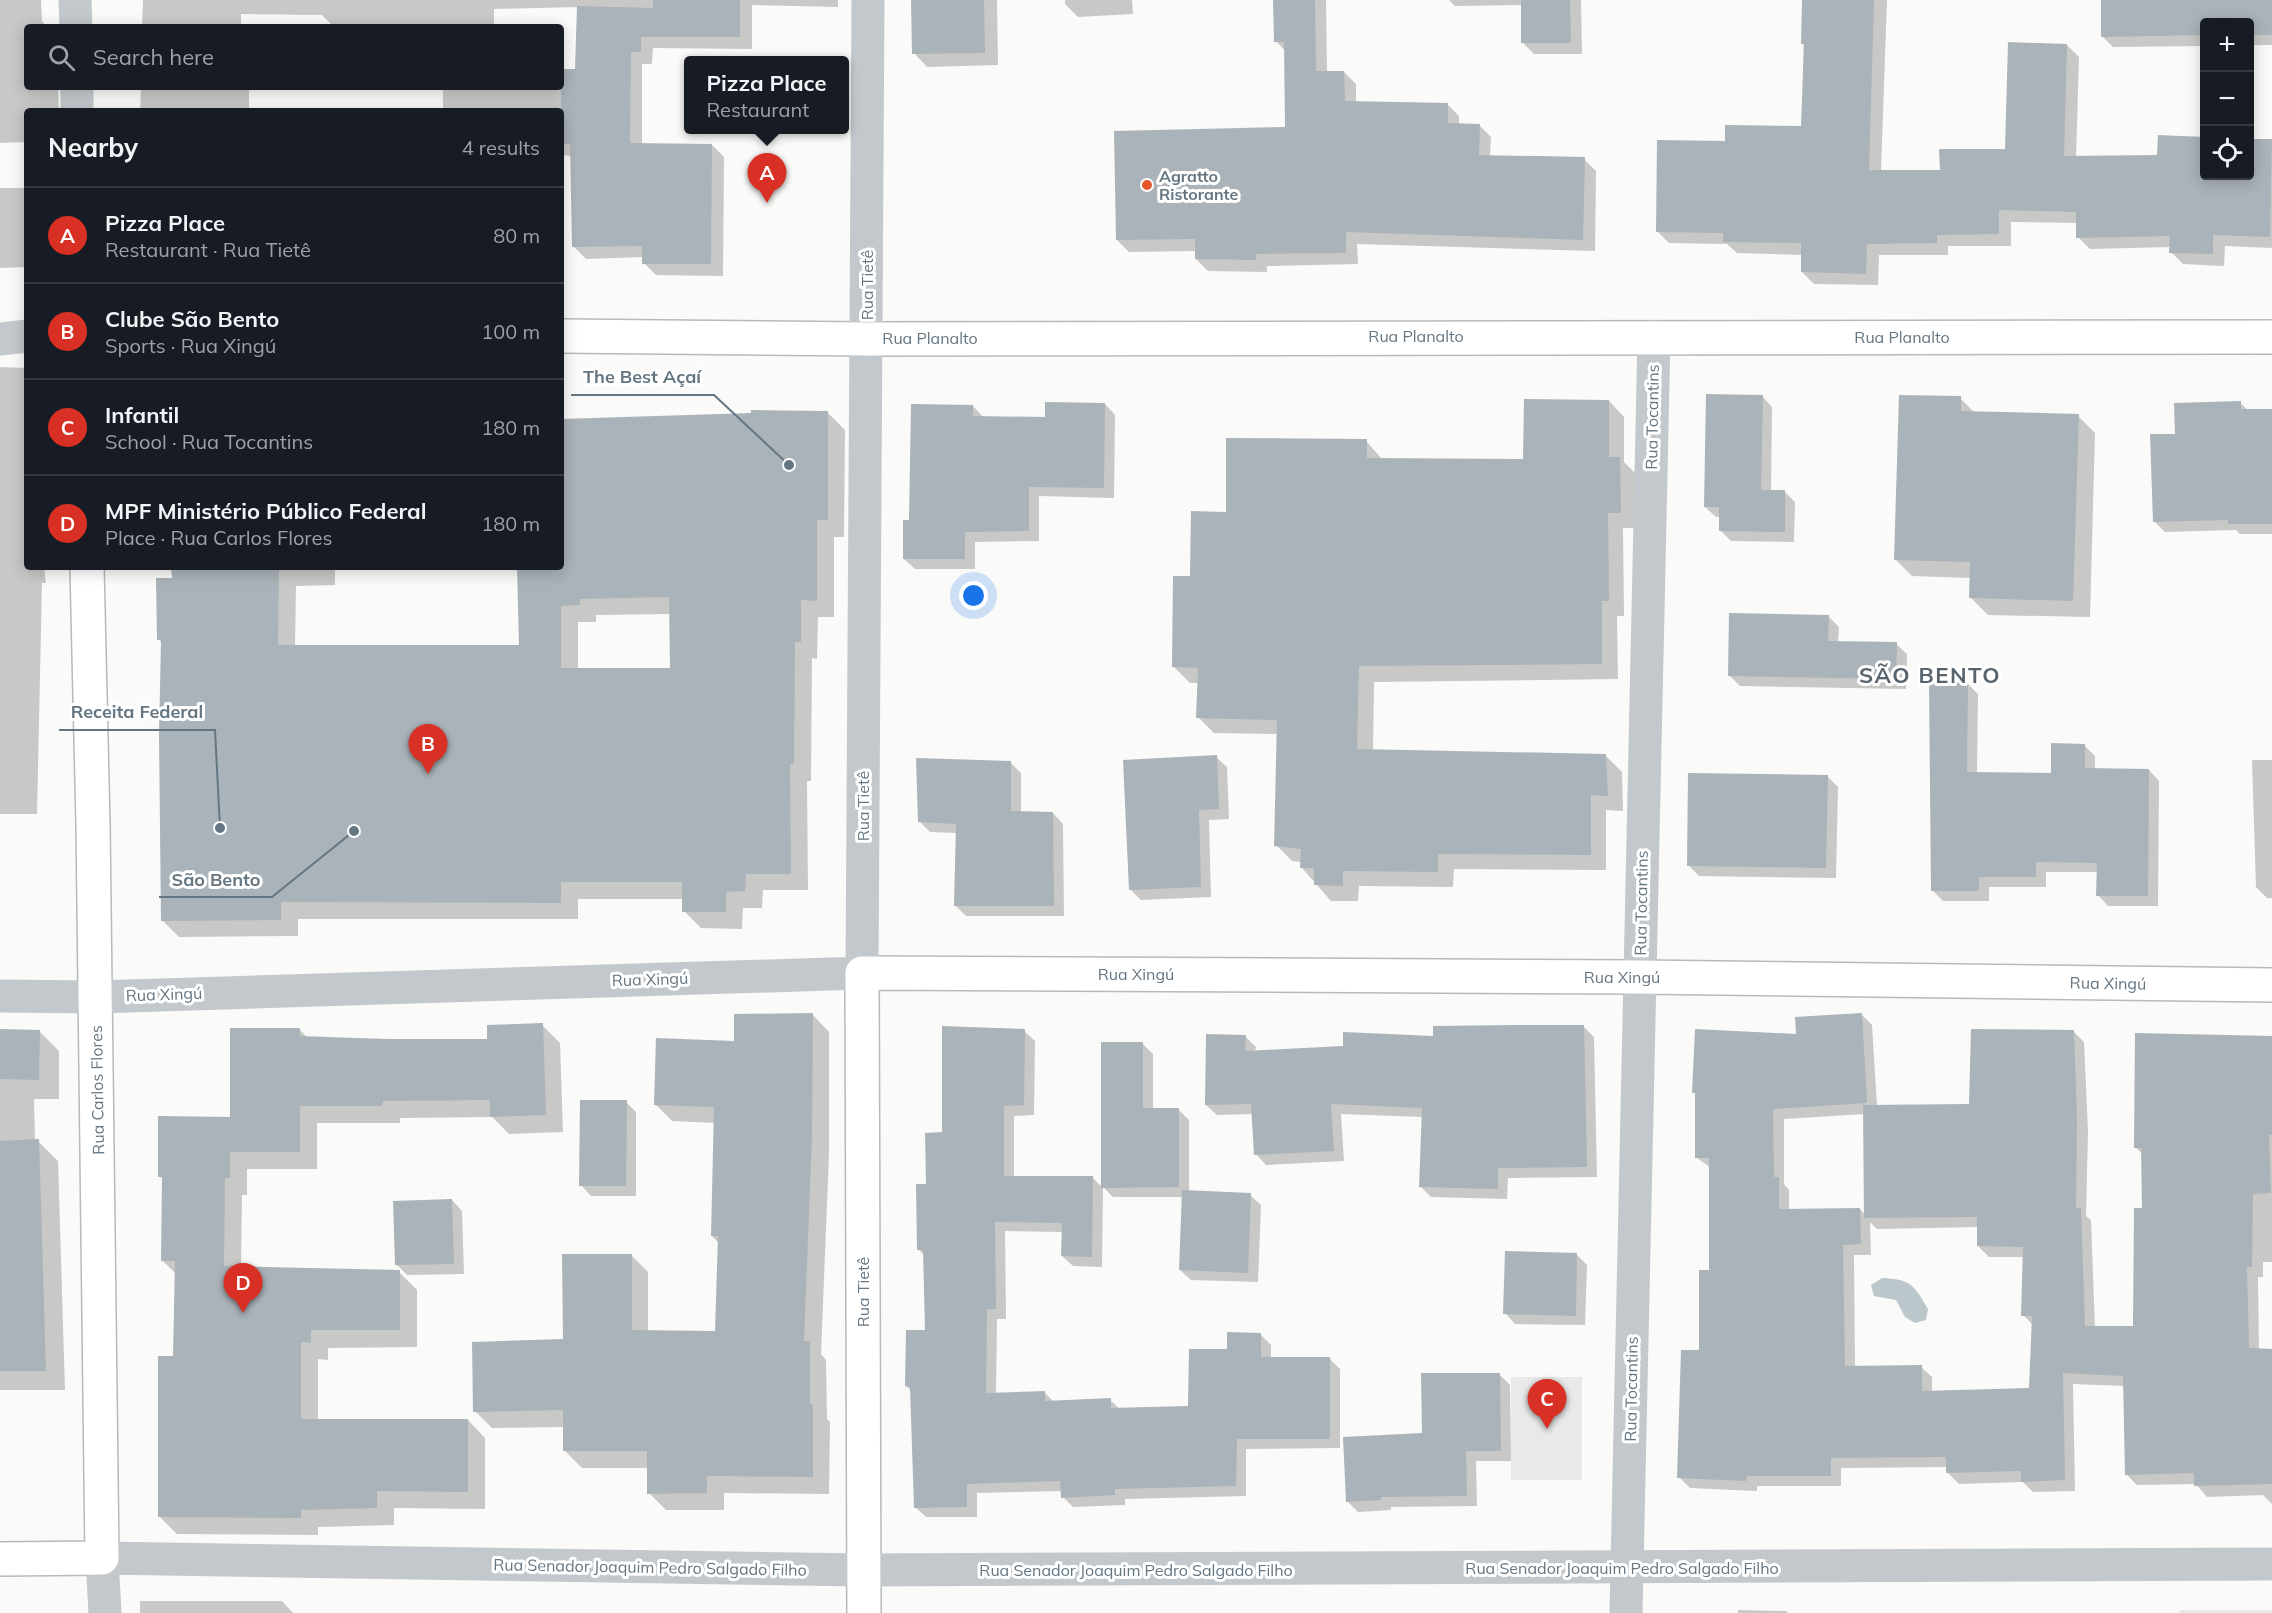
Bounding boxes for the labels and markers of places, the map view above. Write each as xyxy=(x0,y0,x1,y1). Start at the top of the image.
pin: A xyxy=(748,154,786,203)
place label: Agratto Ristorante xyxy=(1159,166,1239,204)
marker: Agratto Ristorante xyxy=(1140,178,1154,192)
callout: The Best Açaí xyxy=(571,359,714,395)
callout: Receita Federal xyxy=(59,694,215,730)
pin: B xyxy=(408,724,448,774)
callout: São Bento xyxy=(159,861,272,897)
pin: D xyxy=(224,1264,262,1313)
pin: C xyxy=(1528,1380,1566,1429)

